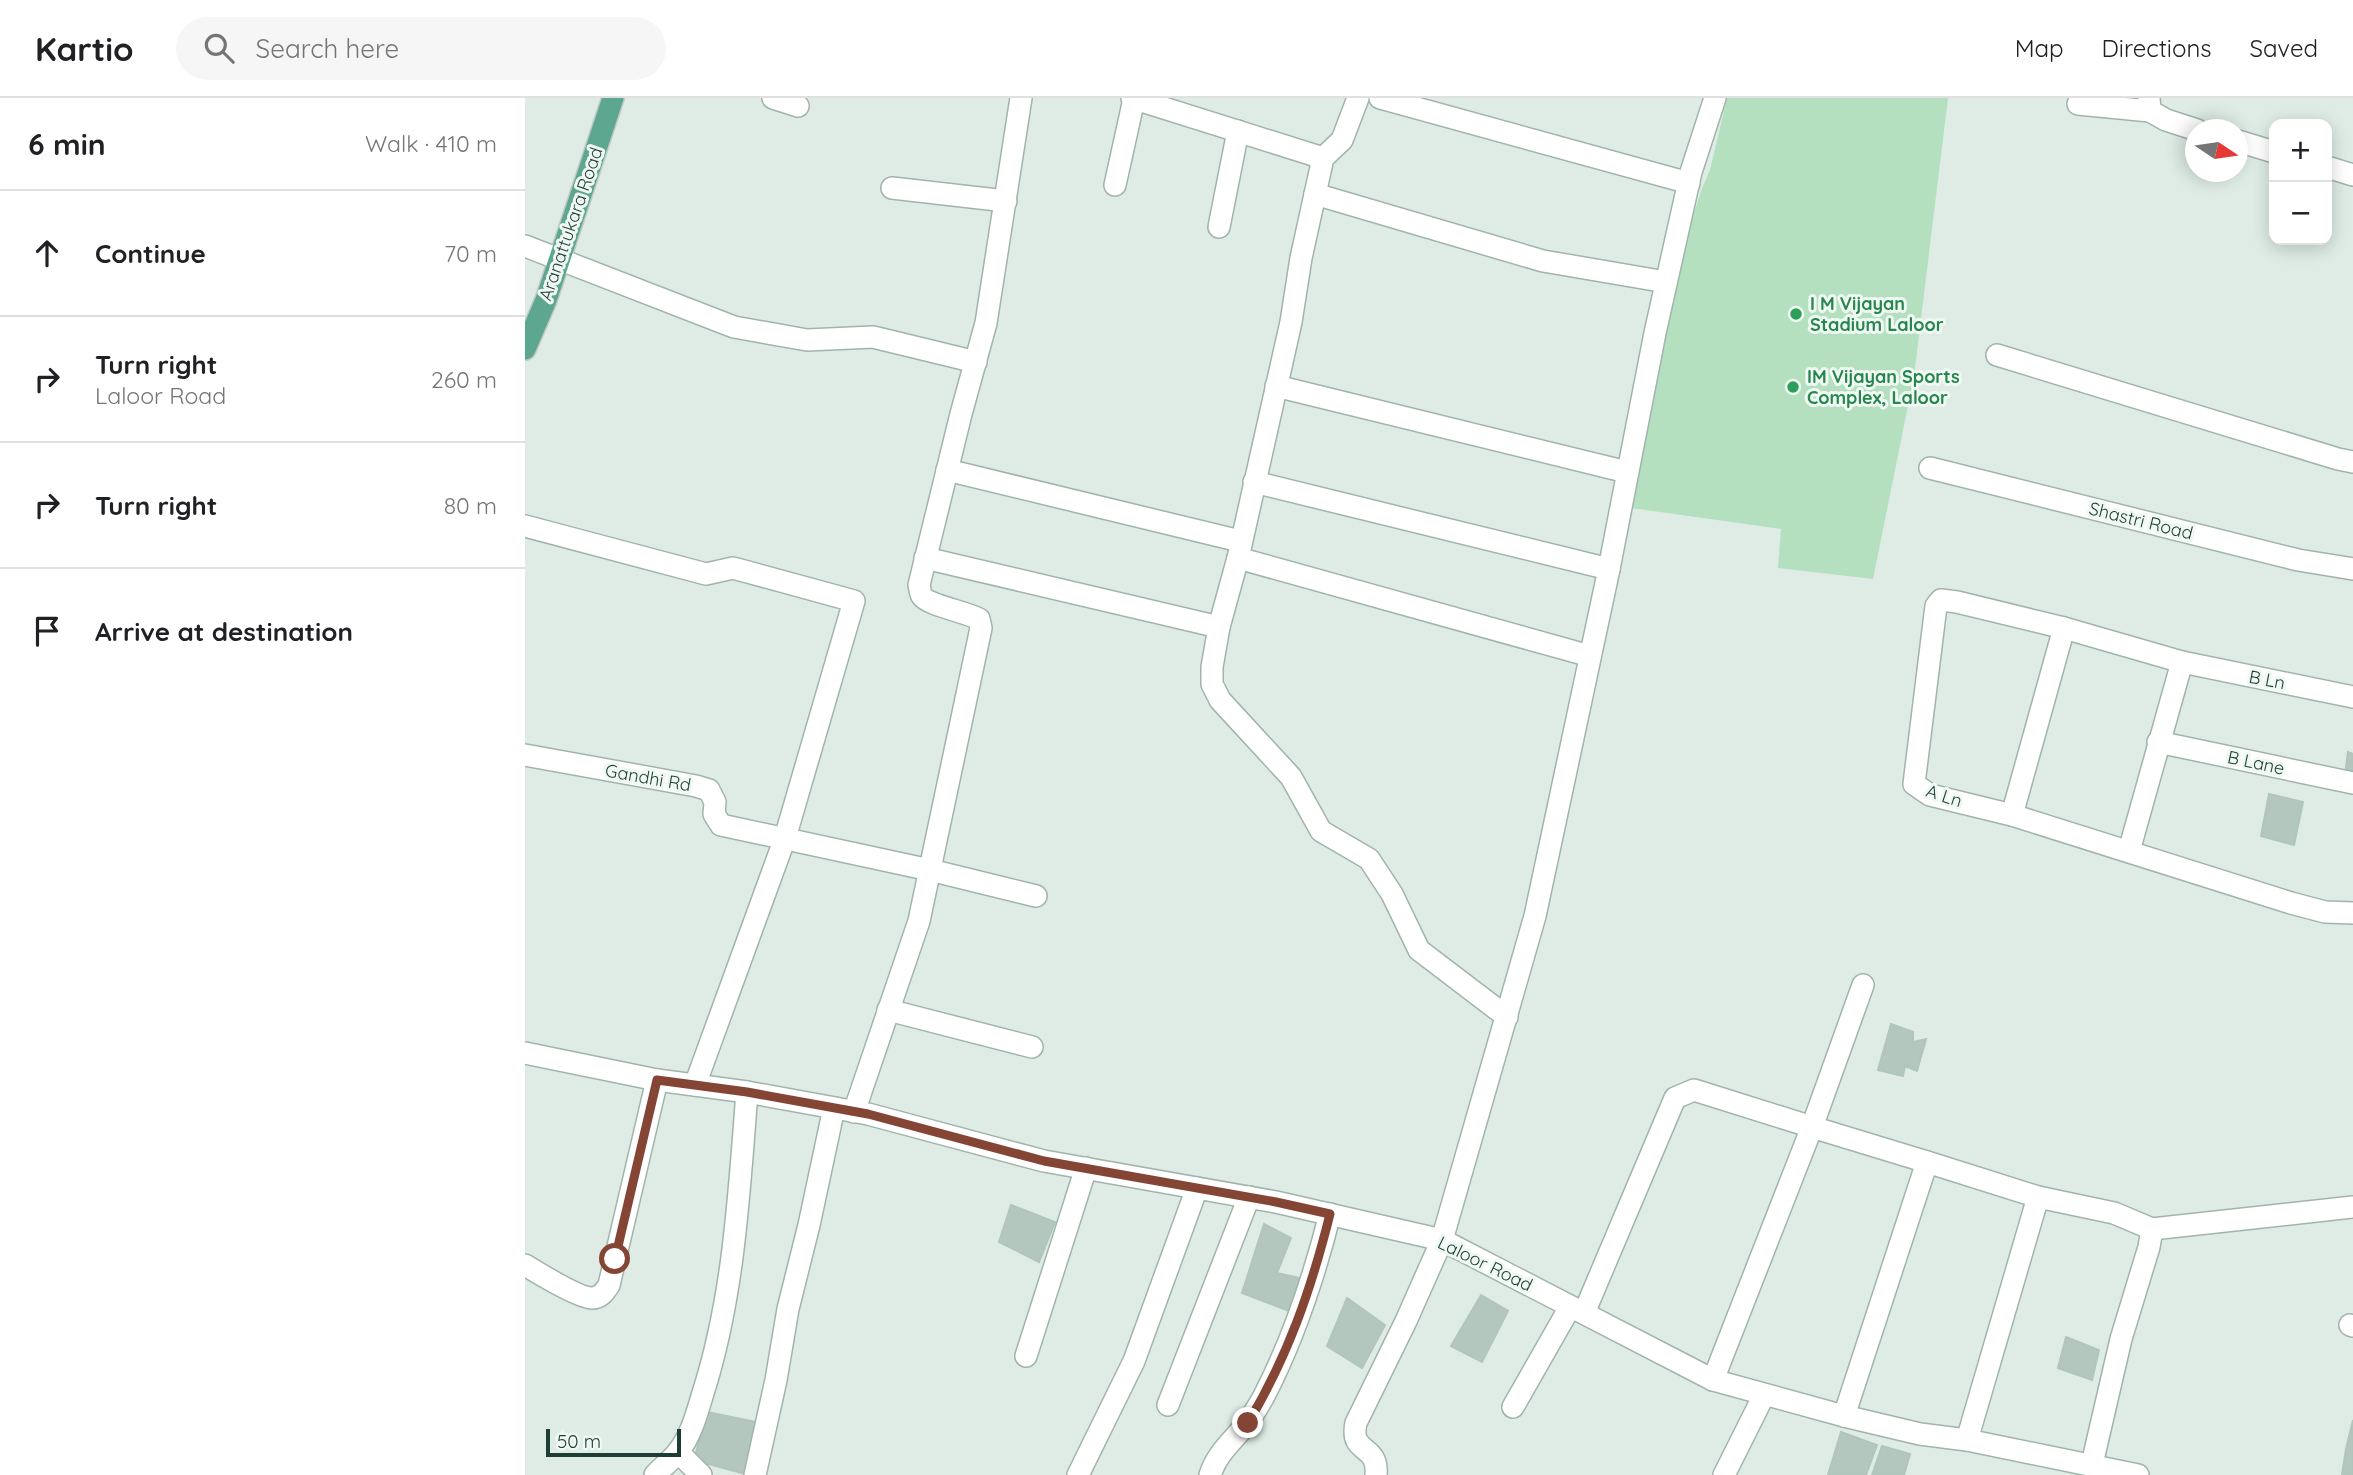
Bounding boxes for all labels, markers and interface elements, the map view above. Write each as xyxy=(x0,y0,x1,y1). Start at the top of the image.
search box xyxy=(176,17,666,80)
text: Kartio xyxy=(35,28,134,69)
icon: search xyxy=(200,29,238,67)
text: Search here xyxy=(256,32,399,65)
text: Map xyxy=(2015,33,2064,63)
text: Directions xyxy=(2102,33,2212,63)
text: Saved xyxy=(2250,33,2318,63)
north arrow xyxy=(2185,119,2248,182)
map controls xyxy=(2269,119,2332,245)
button: + xyxy=(2269,119,2332,182)
text: 6 min xyxy=(28,125,106,163)
text: Walk · 410 m xyxy=(365,129,497,158)
street label: Aranattukara Road xyxy=(533,144,608,304)
button: − xyxy=(2269,182,2332,245)
icon: ahead xyxy=(28,234,66,272)
text: Continue xyxy=(95,237,206,270)
text: 70 m xyxy=(444,239,497,268)
place label: I M Vijayan Stadium Laloor xyxy=(1810,292,1944,336)
marker: I M Vijayan Stadium Laloor xyxy=(1788,306,1804,322)
text: Turn right xyxy=(95,348,217,381)
icon: right xyxy=(28,360,66,398)
text: 260 m xyxy=(431,365,497,394)
place label: IM Vijayan Sports Complex, Laloor xyxy=(1807,365,1960,409)
marker: IM Vijayan Sports Complex, Laloor xyxy=(1785,379,1801,395)
text: Laloor Road xyxy=(95,381,226,410)
icon: right xyxy=(28,486,66,524)
text: Turn right xyxy=(95,489,217,522)
text: 80 m xyxy=(444,491,497,520)
street label: Shastri Road xyxy=(2087,497,2195,545)
icon: arrive xyxy=(28,612,66,650)
text: Arrive at destination xyxy=(95,615,353,648)
street label: B Ln xyxy=(2247,665,2287,694)
street label: B Lane xyxy=(2225,745,2287,780)
street label: Gandhi Rd xyxy=(603,759,693,796)
street label: A Ln xyxy=(1923,779,1965,812)
street label: Laloor Road xyxy=(1434,1231,1536,1296)
route start xyxy=(599,1243,630,1274)
route end xyxy=(1232,1407,1263,1438)
scale bar xyxy=(546,1426,681,1458)
text: 50 m xyxy=(557,1429,601,1453)

